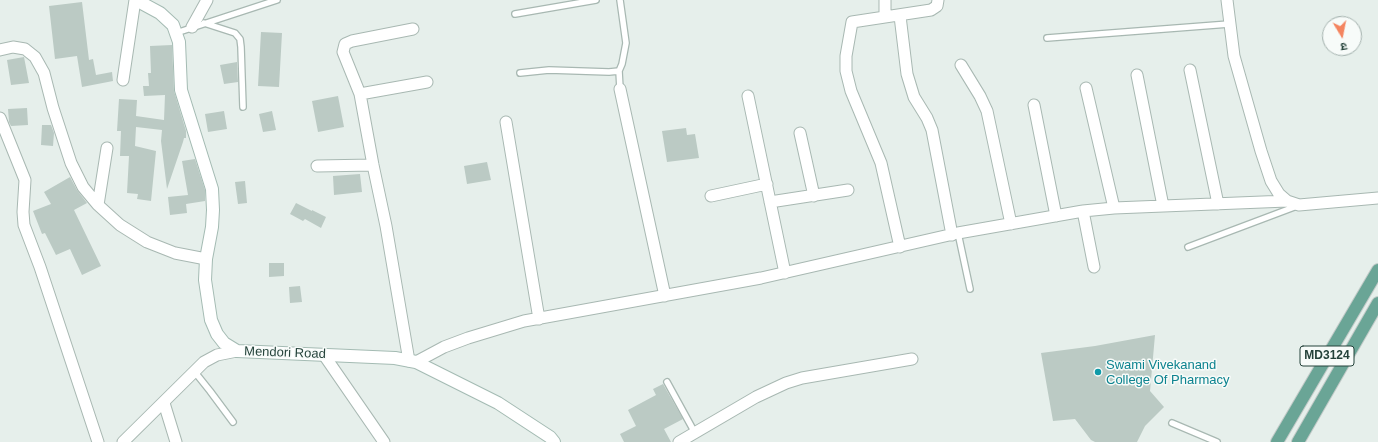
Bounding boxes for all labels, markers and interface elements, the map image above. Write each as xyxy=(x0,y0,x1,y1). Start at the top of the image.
north arrow xyxy=(1322,16,1362,56)
text: उ xyxy=(1340,40,1348,53)
street label: Mendori Road xyxy=(244,344,326,362)
road number: MD3124 xyxy=(1300,346,1354,366)
place label: Swami Vivekanand College Of Pharmacy xyxy=(1106,357,1230,388)
marker: Swami Vivekanand College Of Pharmacy xyxy=(1093,367,1103,377)

